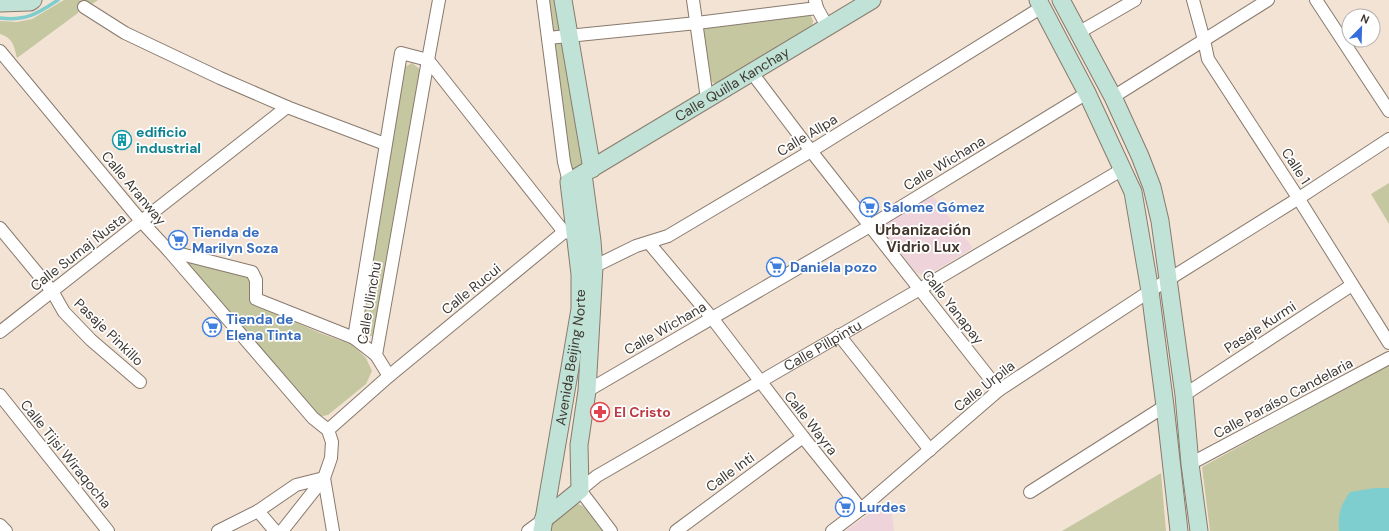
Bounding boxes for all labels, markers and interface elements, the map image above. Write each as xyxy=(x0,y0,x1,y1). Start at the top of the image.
north arrow xyxy=(1341,8,1381,48)
text: N xyxy=(1358,11,1371,27)
street label: Calle Quilla Kanchay xyxy=(671,43,793,125)
street label: Calle Allpa xyxy=(773,110,841,160)
place label: edificio industrial xyxy=(136,123,201,157)
building icon: edificio industrial xyxy=(111,129,133,151)
street label: Calle Wichana xyxy=(900,132,988,194)
street label: Calle 1 xyxy=(1278,144,1314,188)
street label: Calle Aranway xyxy=(98,147,170,229)
supermarket icon: Salome Gómez xyxy=(858,196,880,218)
place label: Salome Gómez xyxy=(883,198,985,216)
street label: Calle Sumaj Ñusta xyxy=(27,209,129,295)
district label: Urbanización Vidrio Lux xyxy=(875,220,971,257)
place label: Tienda de Marilyn Soza xyxy=(192,223,278,257)
supermarket icon: Tienda de Marilyn Soza xyxy=(167,229,189,251)
supermarket icon: Daniela pozo xyxy=(765,256,787,278)
place label: Daniela pozo xyxy=(790,258,877,276)
street label: Calle Ulinchu xyxy=(353,260,385,346)
street label: Calle Rucui xyxy=(438,260,504,318)
street label: Calle Yanapay xyxy=(918,266,988,348)
street label: Avenida Beijing Norte xyxy=(551,289,589,427)
street label: Pasaje Pinkillo xyxy=(71,294,147,370)
street label: Calle Wichana xyxy=(621,297,709,359)
street label: Pasaje Kurmi xyxy=(1221,297,1299,357)
place label: Tienda de Elena Tinta xyxy=(226,310,302,344)
supermarket icon: Tienda de Elena Tinta xyxy=(201,316,223,338)
street label: Calle Pillpintu xyxy=(780,316,865,375)
street label: Calle Paraíso Candelaria xyxy=(1210,354,1356,442)
street label: Calle Urpila xyxy=(950,356,1018,416)
street label: Calle Wayra xyxy=(780,387,842,459)
street label: Calle Tijsi Wiraqocha xyxy=(17,396,115,512)
pharmacy icon: El Cristo xyxy=(589,401,611,423)
place label: El Cristo xyxy=(614,403,671,421)
street label: Calle Inti xyxy=(702,448,758,496)
supermarket icon: Lurdes xyxy=(834,496,856,518)
place label: Lurdes xyxy=(859,498,906,516)

